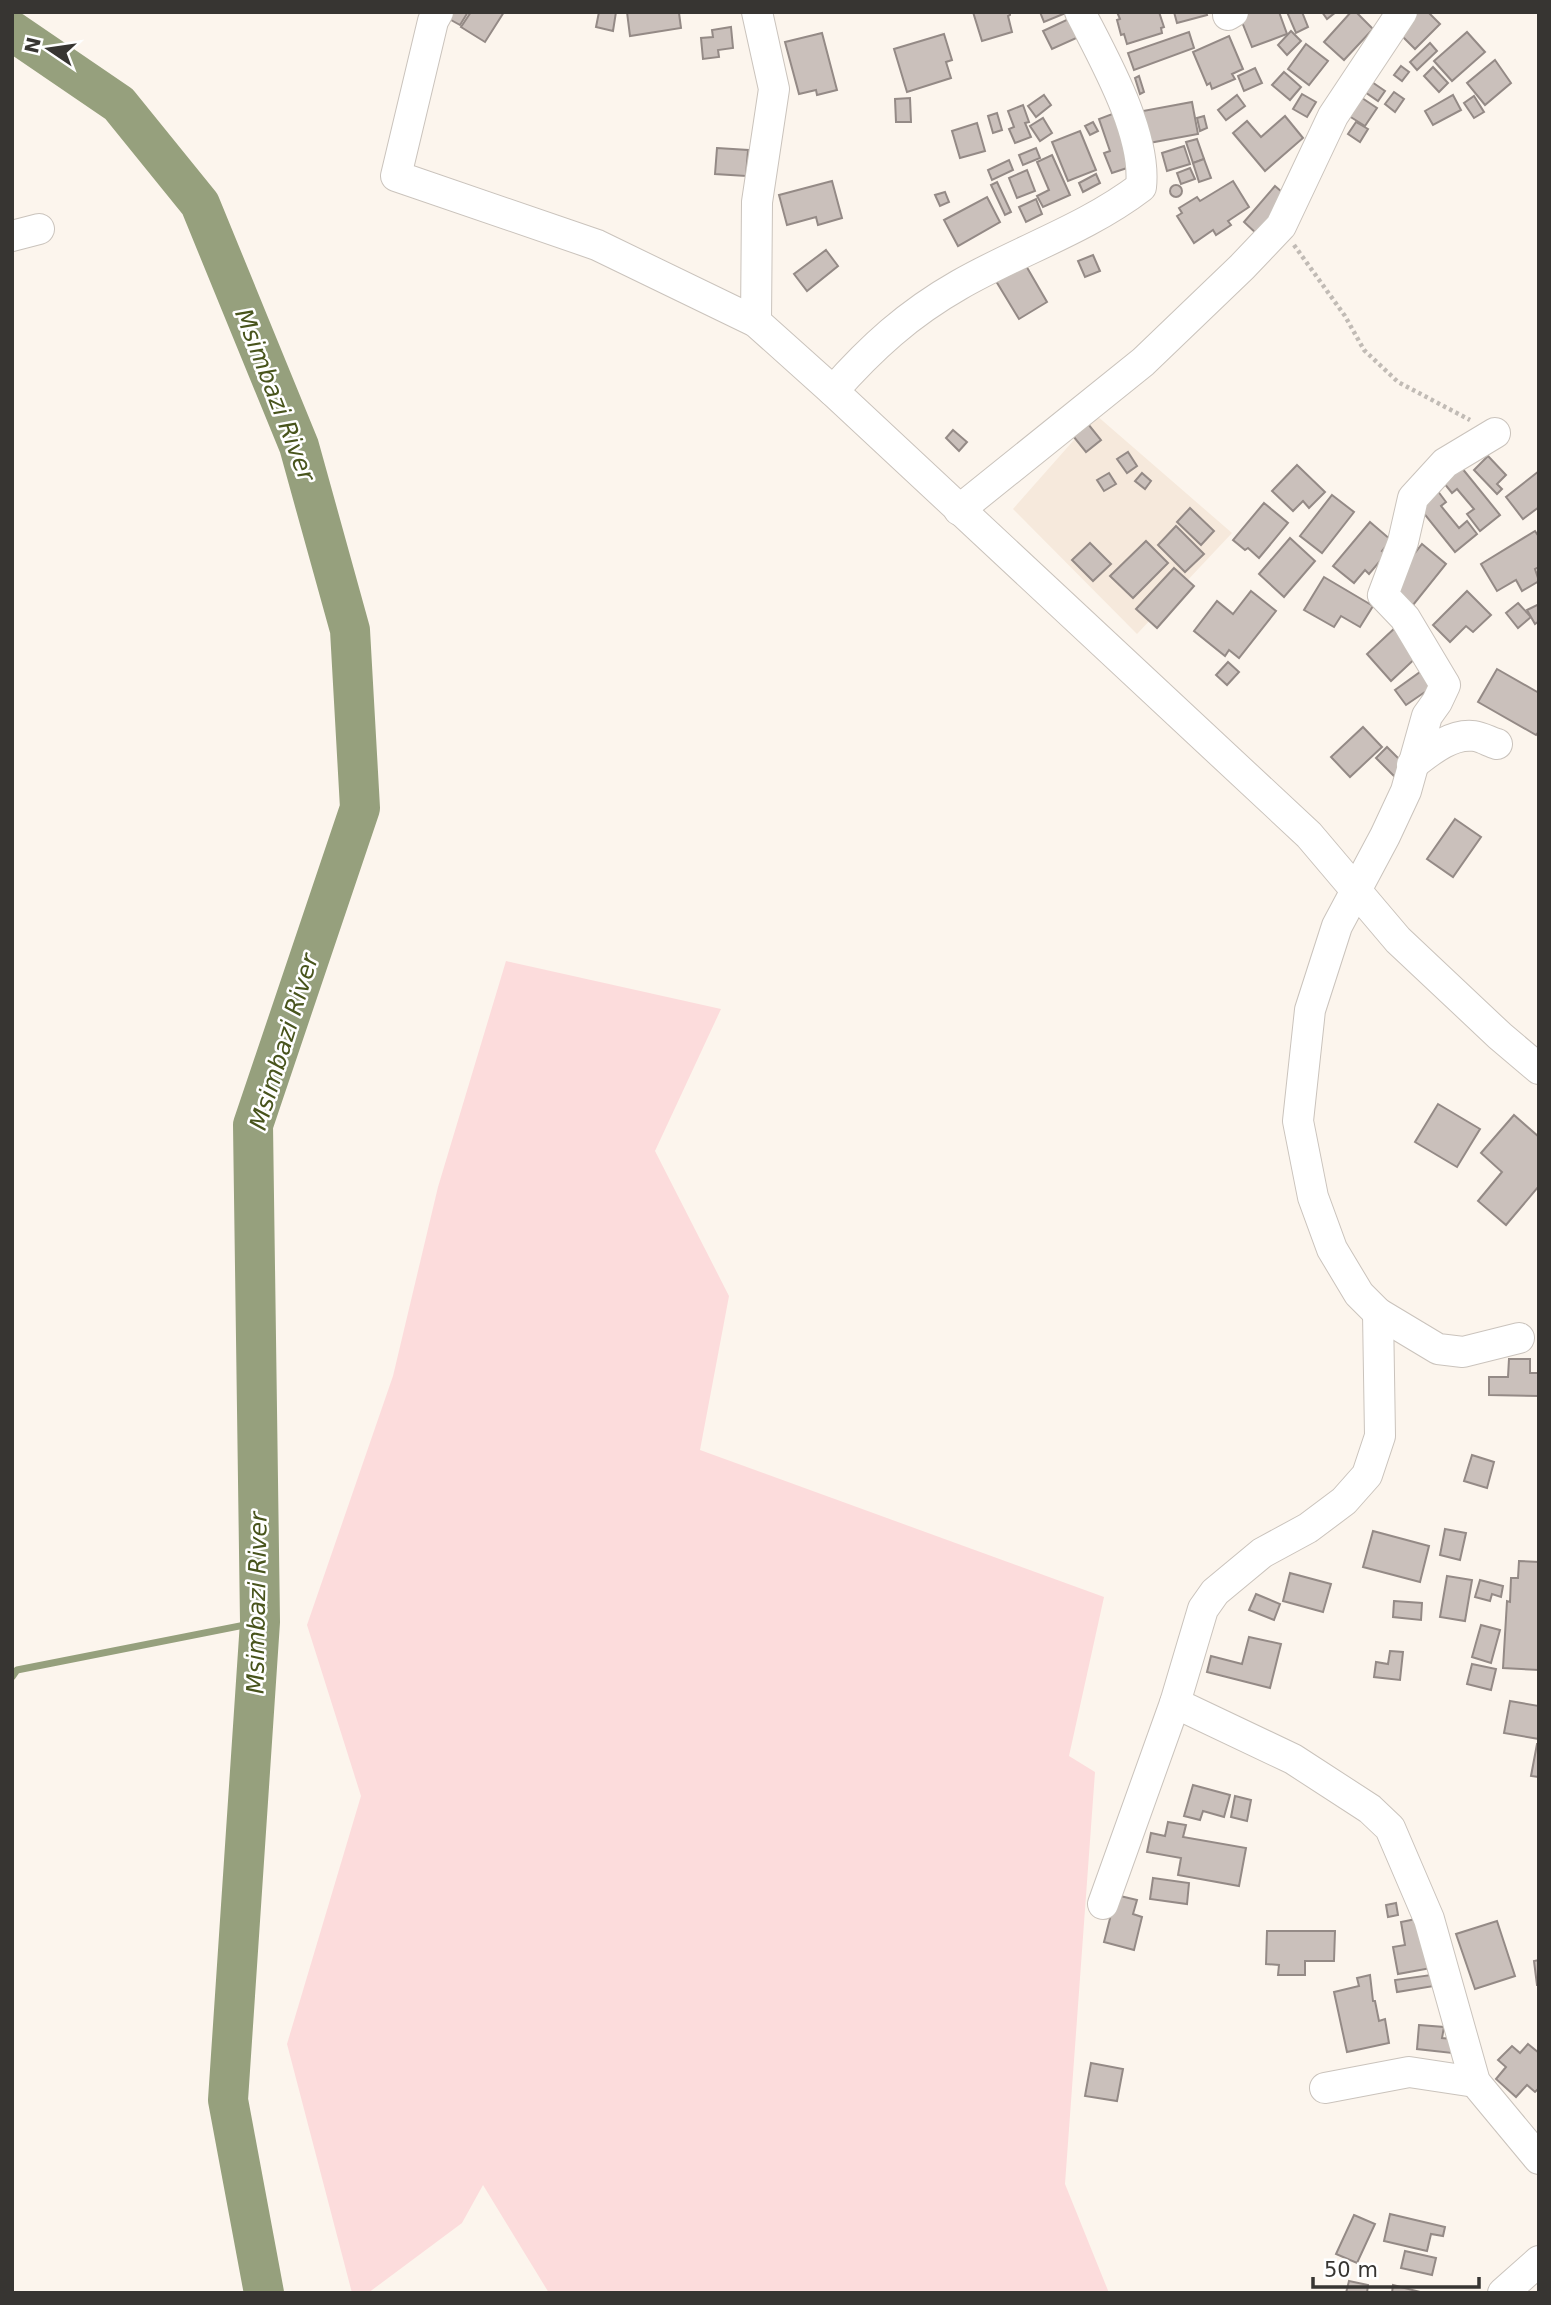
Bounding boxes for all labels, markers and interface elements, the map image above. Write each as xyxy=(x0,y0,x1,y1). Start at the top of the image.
north arrow xyxy=(14,14,84,84)
text: N xyxy=(20,35,45,55)
water label: Msimbazi River xyxy=(229,305,321,487)
water label: Msimbazi River xyxy=(244,949,325,1133)
water label: Msimbazi River xyxy=(241,1510,273,1694)
scale bar xyxy=(1313,2246,1479,2290)
text: 50 m xyxy=(1324,2258,1378,2282)

